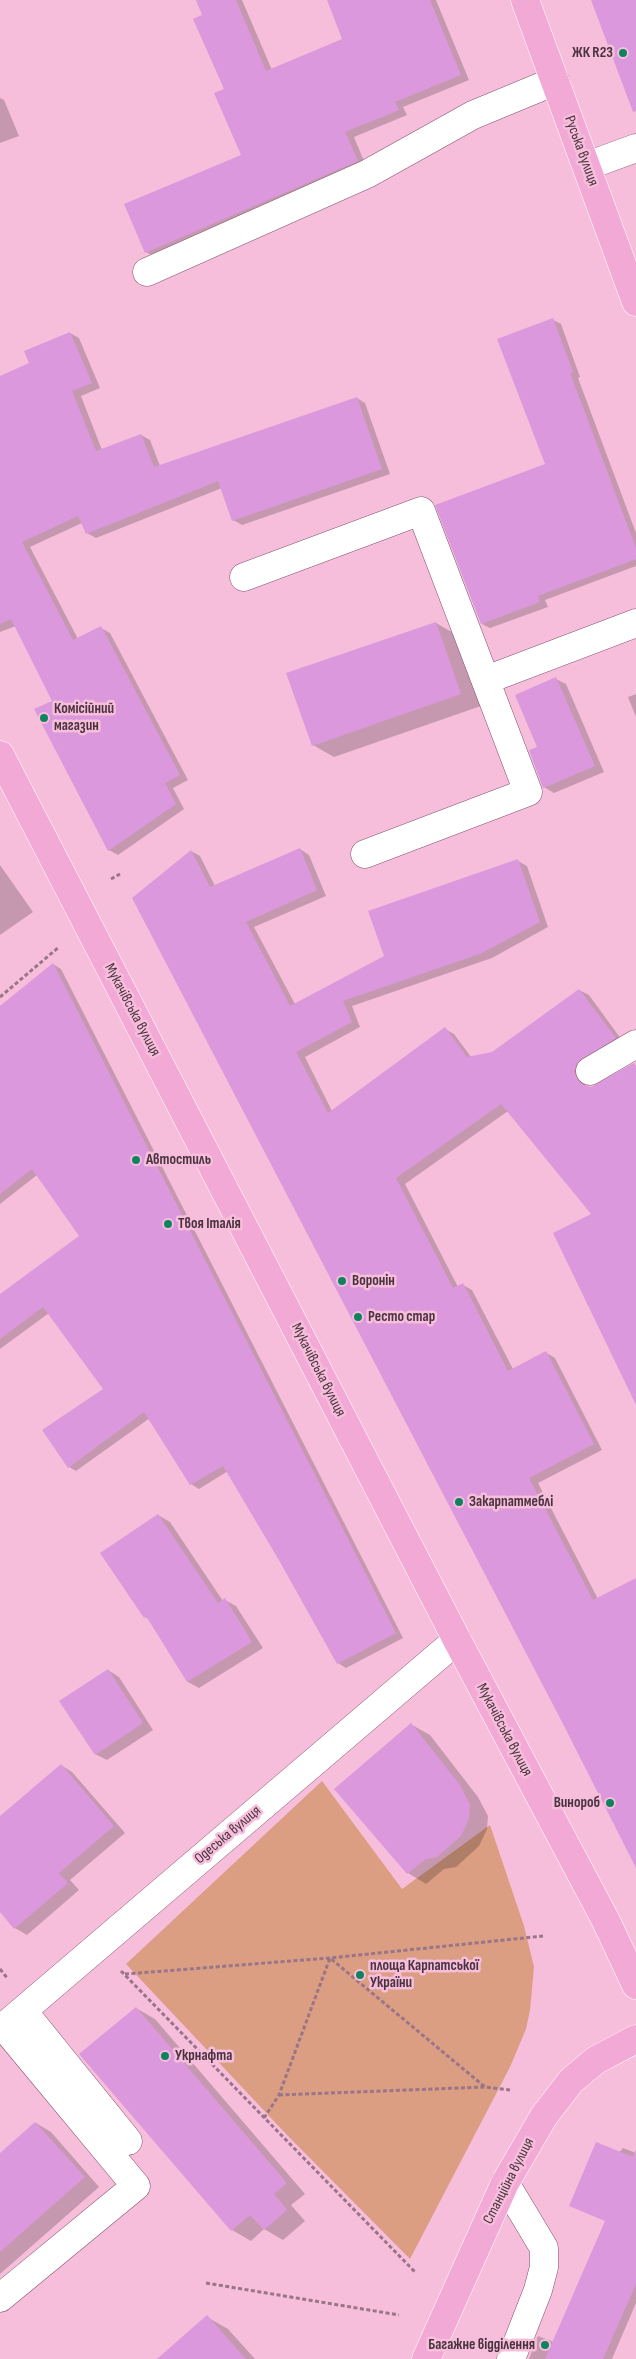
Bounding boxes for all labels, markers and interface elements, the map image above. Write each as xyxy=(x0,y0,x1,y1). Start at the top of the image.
place label: ЖК R23 xyxy=(572,44,613,62)
marker: ЖК R23 xyxy=(617,47,629,59)
street label: Руська вулиця xyxy=(560,113,602,189)
place label: Комісійний магазин xyxy=(54,700,114,735)
marker: Комісійний магазин xyxy=(38,712,50,724)
street label: Мукачівська вулиця xyxy=(100,961,164,1059)
place label: Автостиль xyxy=(146,1151,211,1169)
marker: Автостиль xyxy=(130,1154,142,1166)
place label: Твоя Італія xyxy=(178,1215,241,1233)
marker: Твоя Італія xyxy=(162,1218,174,1230)
place label: Воронін xyxy=(352,1272,395,1290)
marker: Воронін xyxy=(336,1275,348,1287)
place label: Ресто стар xyxy=(368,1308,435,1326)
marker: Ресто стар xyxy=(352,1311,364,1323)
street label: Мукачівська вулиця xyxy=(287,1320,349,1420)
place label: Закарпатмеблі xyxy=(469,1493,553,1511)
marker: Закарпатмеблі xyxy=(453,1496,465,1508)
street label: Мукачівська вулиця xyxy=(472,1681,536,1779)
place label: Винороб xyxy=(554,1794,600,1812)
marker: Винороб xyxy=(604,1797,616,1809)
street label: Одеська вулиця xyxy=(191,1802,265,1868)
place label: площа Карпатської України xyxy=(370,1957,479,1992)
marker: площа Карпатської України xyxy=(354,1969,366,1981)
place label: Укрнафта xyxy=(175,2047,232,2065)
marker: Укрнафта xyxy=(159,2050,171,2062)
street label: Станційна вулиця xyxy=(480,2135,538,2227)
place label: Багажне відділення xyxy=(428,2336,535,2354)
marker: Багажне відділення xyxy=(539,2339,551,2351)

